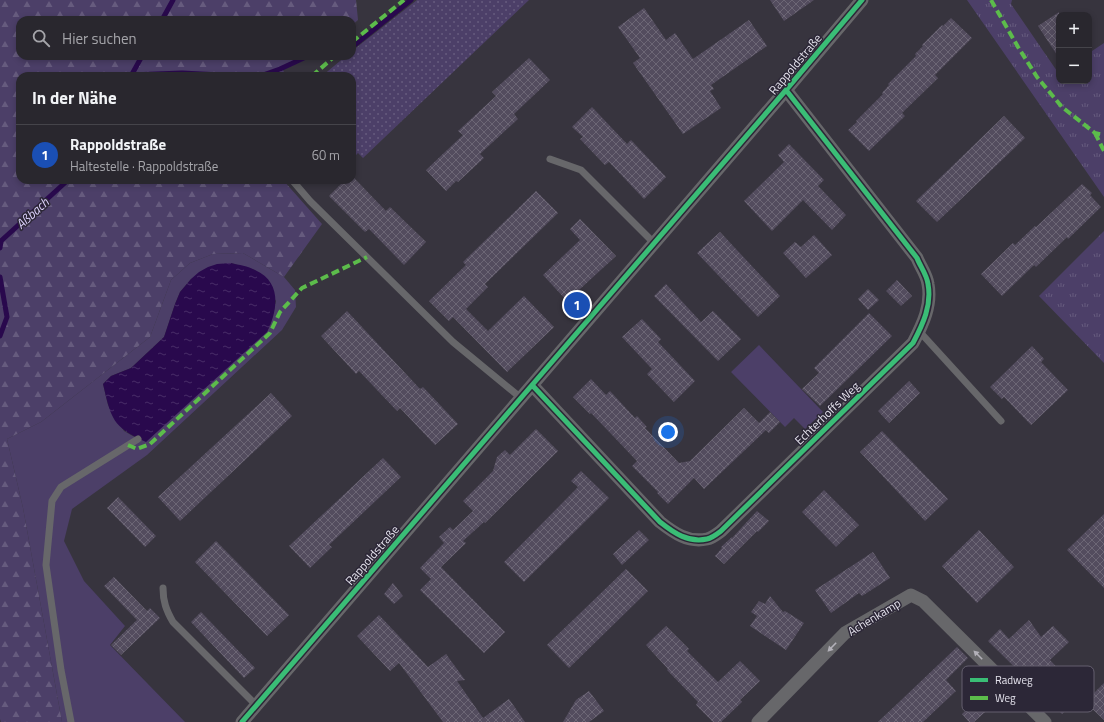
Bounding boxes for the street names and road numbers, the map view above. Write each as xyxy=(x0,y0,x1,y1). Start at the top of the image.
street label: Rappoldstraße xyxy=(764,29,826,99)
street label: Echterhoffs Weg xyxy=(790,377,864,449)
street label: Rappoldstraße xyxy=(340,521,404,589)
street label: Achenkamp xyxy=(844,594,904,640)

